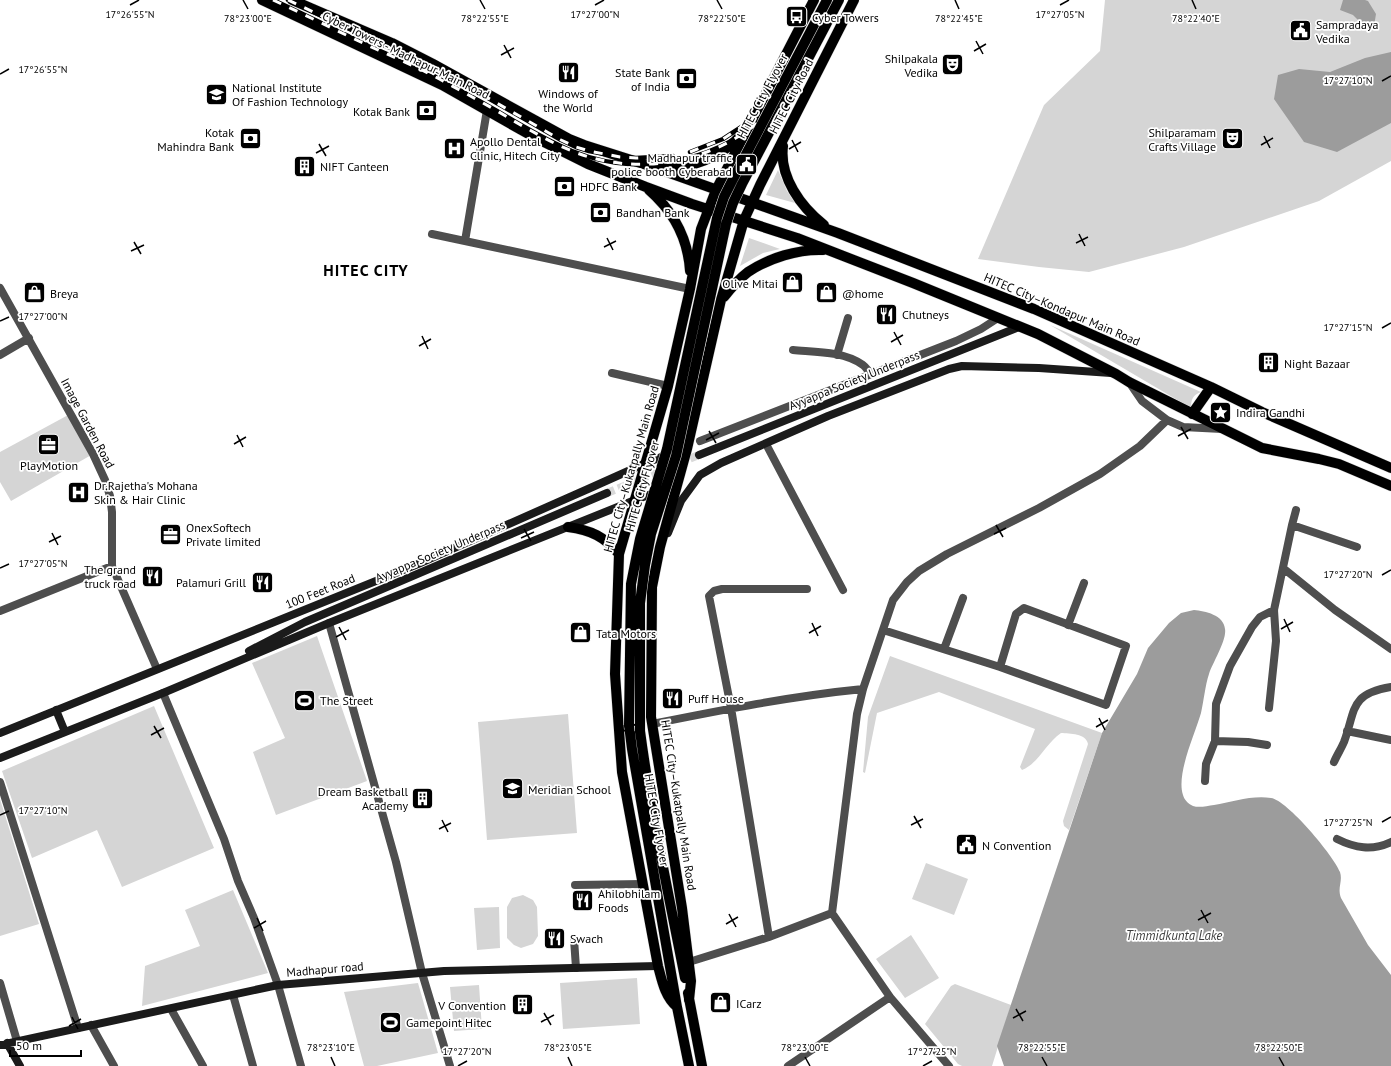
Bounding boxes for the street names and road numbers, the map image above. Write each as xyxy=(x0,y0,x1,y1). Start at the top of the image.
street label: Cyber Towers - Madhapur Main Road xyxy=(320,8,492,102)
street label: HITEC City Flyover xyxy=(733,51,791,141)
street label: HITEC City Road xyxy=(766,56,816,136)
street label: HITEC City–Kondapur Main Road xyxy=(982,269,1142,349)
street label: Ayyappa Society Underpass xyxy=(787,347,921,413)
street label: Image Garden Road xyxy=(58,375,118,471)
street label: HITEC City–Kukatpally Main Road xyxy=(600,384,662,554)
street label: HITEC City Flyover xyxy=(622,439,662,533)
street label: Ayyappa Society Underpass xyxy=(373,517,507,585)
street label: 100 Feet Road xyxy=(283,570,357,612)
street label: HITEC City–Kukatpally Main Road xyxy=(658,719,700,891)
street label: HITEC City Flyover xyxy=(641,772,673,868)
street label: Madhapur road xyxy=(286,958,364,980)

